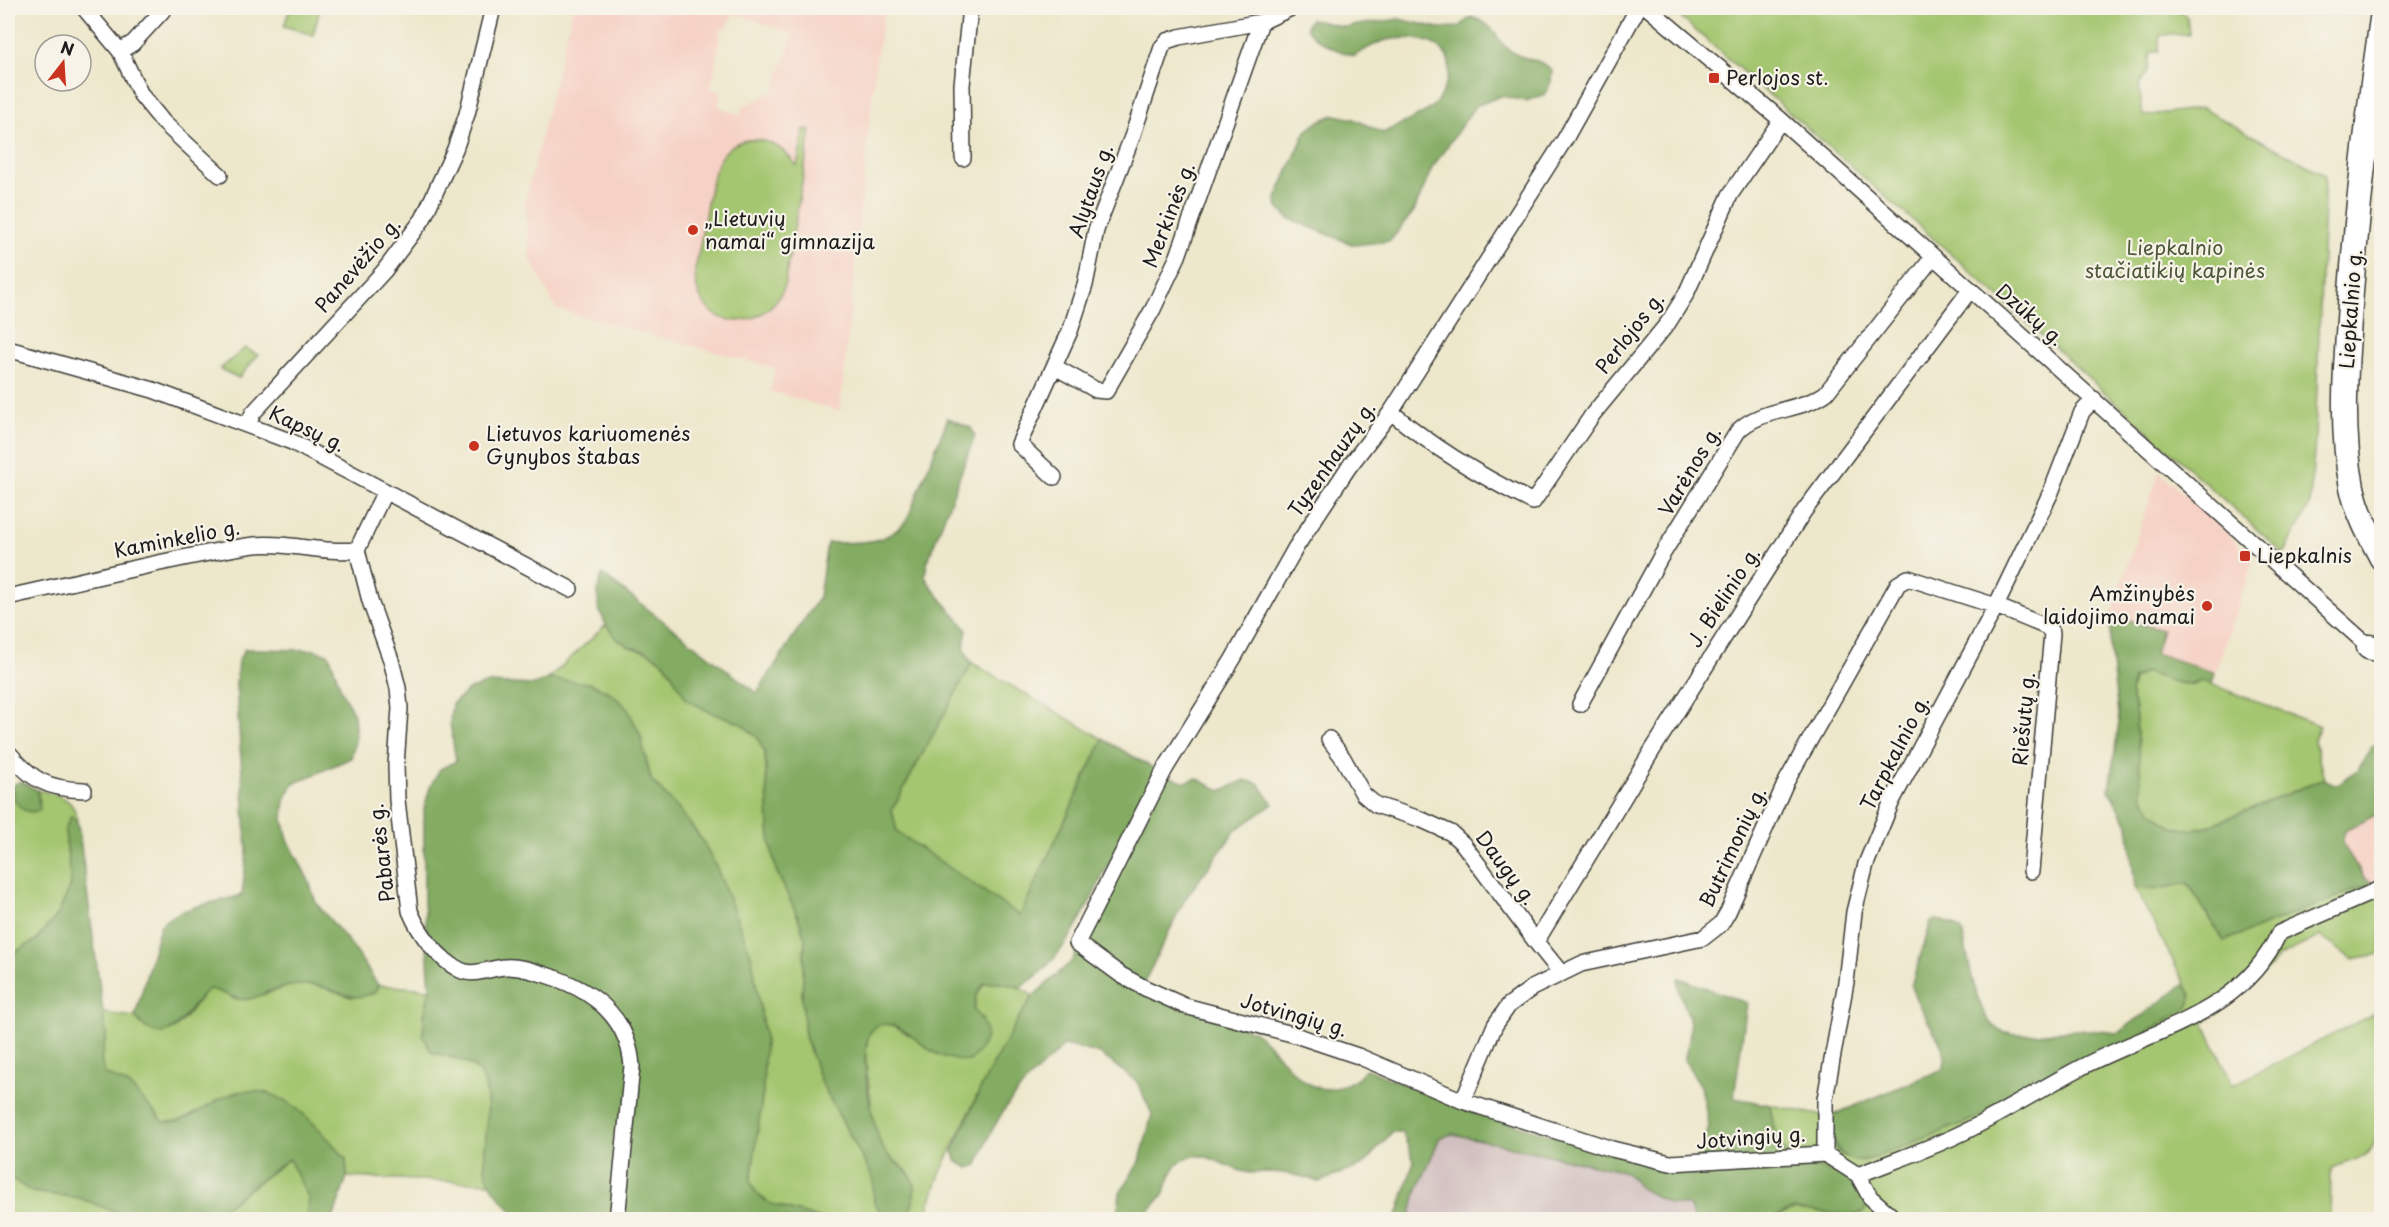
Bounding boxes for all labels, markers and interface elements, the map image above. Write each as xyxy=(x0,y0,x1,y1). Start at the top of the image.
north arrow xyxy=(33,33,93,93)
text: N xyxy=(58,34,77,61)
place label: Perlojos st. xyxy=(1726,62,1829,92)
marker: Perlojos st. xyxy=(1707,71,1721,85)
street label: Alytaus g. xyxy=(1060,140,1120,241)
street label: Merkinės g. xyxy=(1134,157,1202,272)
place label: „Lietuvių namai“ gimnazija xyxy=(705,203,875,256)
street label: Panevėžio g. xyxy=(307,210,407,319)
marker: „Lietuvių namai“ gimnazija xyxy=(686,223,700,237)
park label: Liepkalnio stačiatikių kapinės xyxy=(2085,232,2265,285)
street label: Liepkalnio g. xyxy=(2331,248,2369,370)
street label: Dzūkų g. xyxy=(1990,276,2072,353)
street label: Perlojos g. xyxy=(1587,285,1671,380)
street label: Tyzenhauzų g. xyxy=(1280,394,1382,523)
street label: Kapsų g. xyxy=(264,397,351,459)
place label: Lietuvos kariuomenės Gynybos štabas xyxy=(486,418,690,471)
street label: Varėnos g. xyxy=(1650,420,1728,521)
marker: Lietuvos kariuomenės Gynybos štabas xyxy=(467,439,481,453)
street label: Kaminkelio g. xyxy=(111,511,242,565)
street label: J. Bielinio g. xyxy=(1679,540,1767,653)
place label: Liepkalnis xyxy=(2257,540,2352,570)
marker: Liepkalnis xyxy=(2238,549,2252,563)
place label: Amžinybės laidojimo namai xyxy=(2043,578,2195,631)
marker: Amžinybės laidojimo namai xyxy=(2200,599,2214,613)
street label: Riešutų g. xyxy=(2004,671,2042,767)
street label: Tarpkalnio g. xyxy=(1852,690,1936,816)
street label: Butrimonių g. xyxy=(1691,781,1773,912)
street label: Pabarės g. xyxy=(360,802,402,904)
street label: Daugų g. xyxy=(1469,824,1545,911)
street label: Jotvingių g. xyxy=(1237,984,1351,1044)
street label: Jotvingių g. xyxy=(1695,1118,1807,1156)

